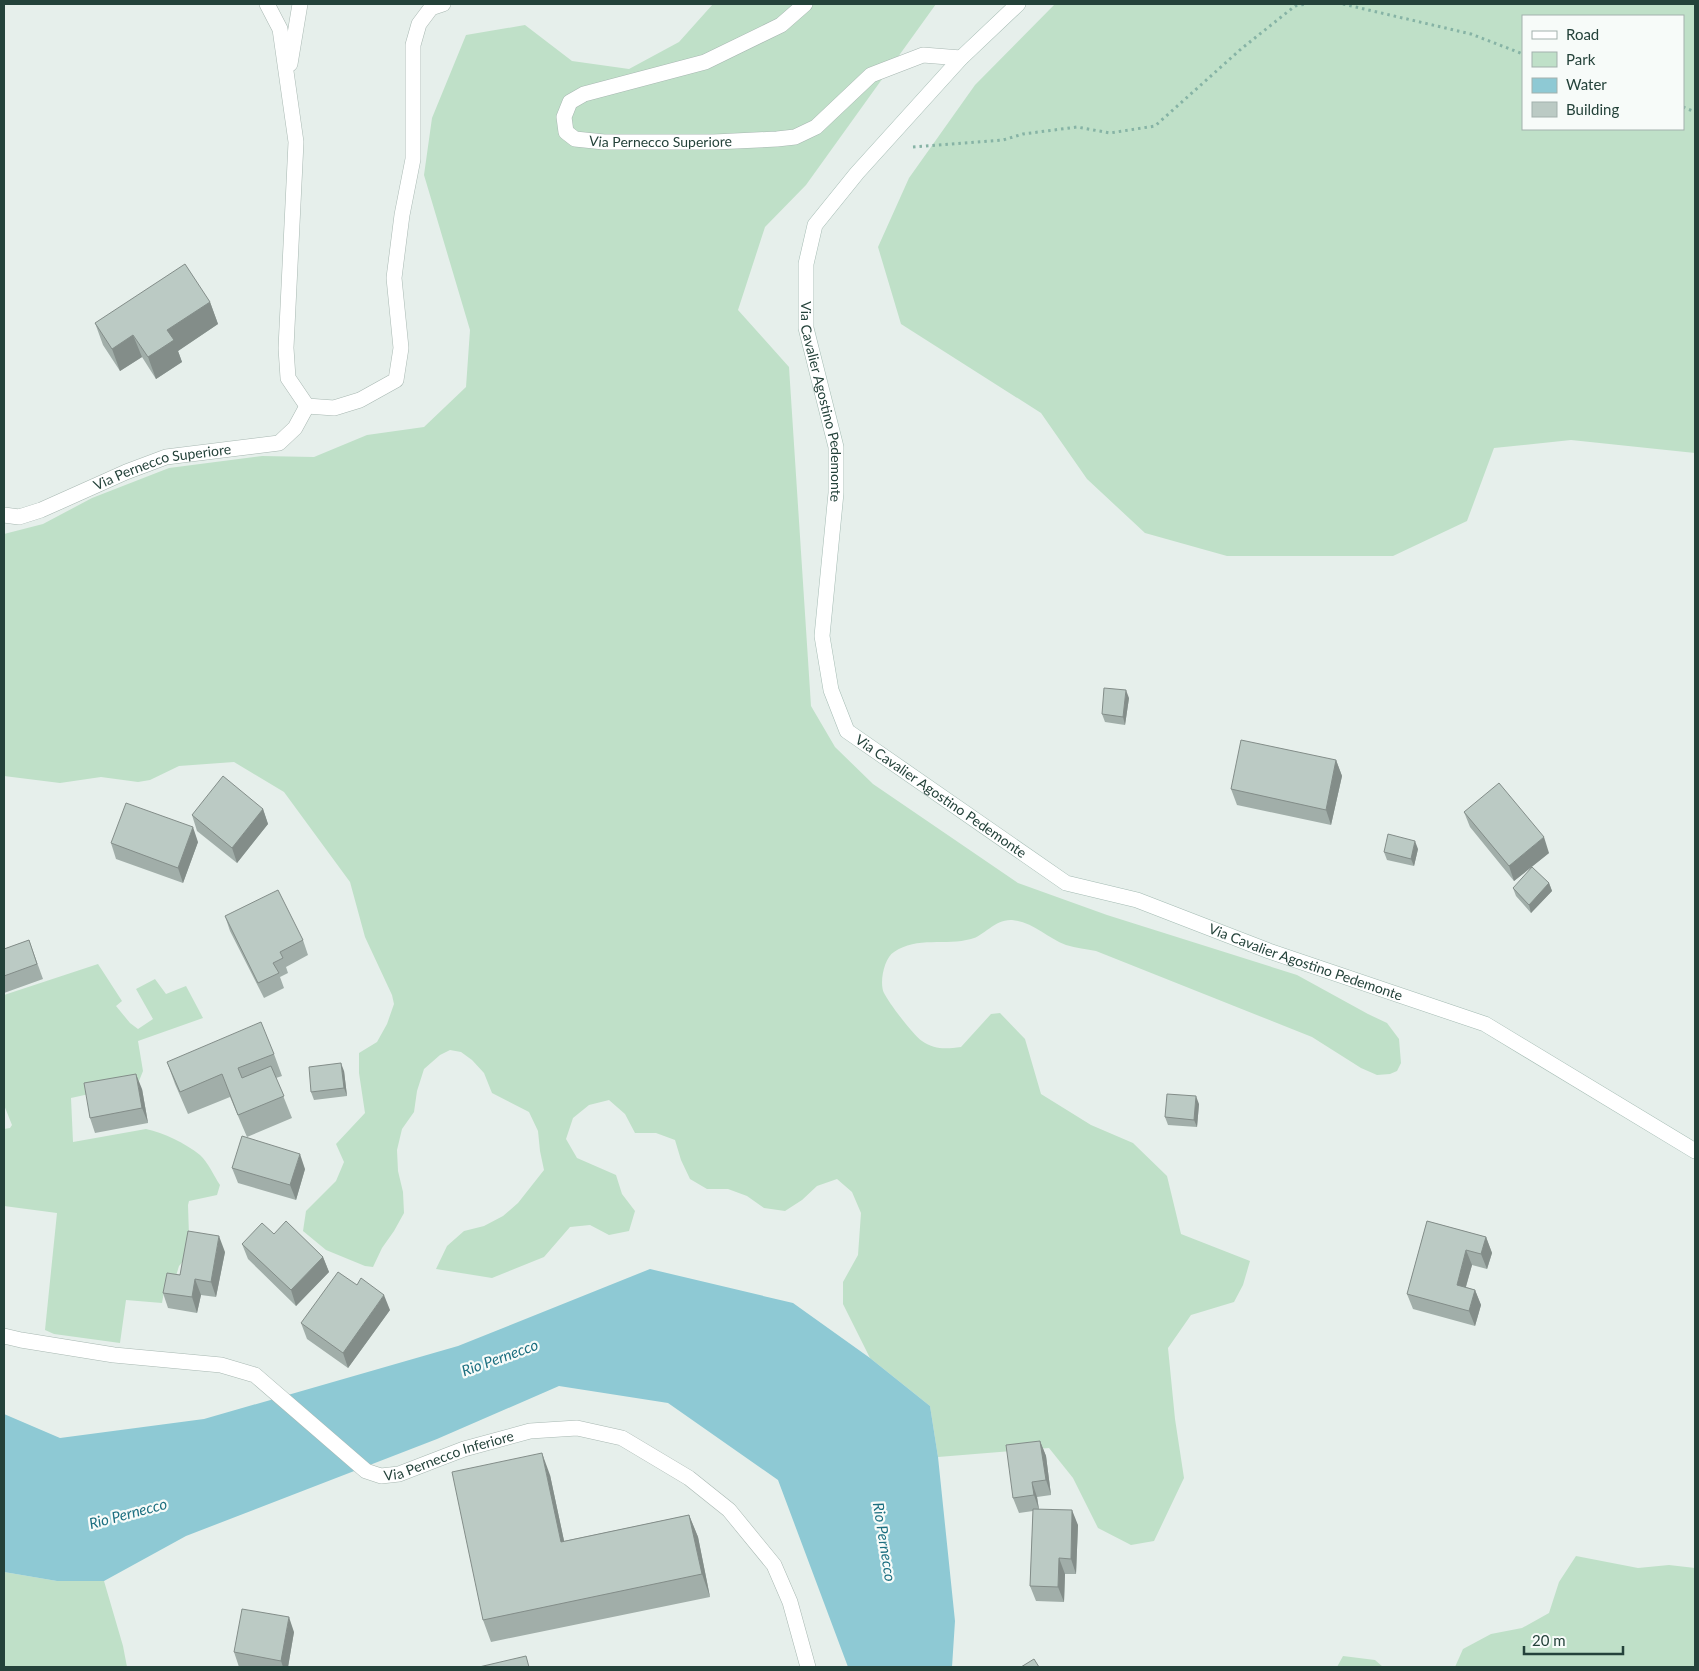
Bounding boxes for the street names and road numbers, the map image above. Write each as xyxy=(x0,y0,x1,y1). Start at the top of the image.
street label: Via Pernecco Superiore xyxy=(588,131,732,150)
street label: Via Cavalier Agostino Pedemonte xyxy=(797,301,845,503)
street label: Via Pernecco Superiore xyxy=(90,440,232,494)
street label: Via Cavalier Agostino Pedemonte xyxy=(852,731,1030,861)
street label: Via Cavalier Agostino Pedemonte xyxy=(1206,920,1405,1004)
street label: Via Pernecco Inferiore xyxy=(383,1427,515,1484)

